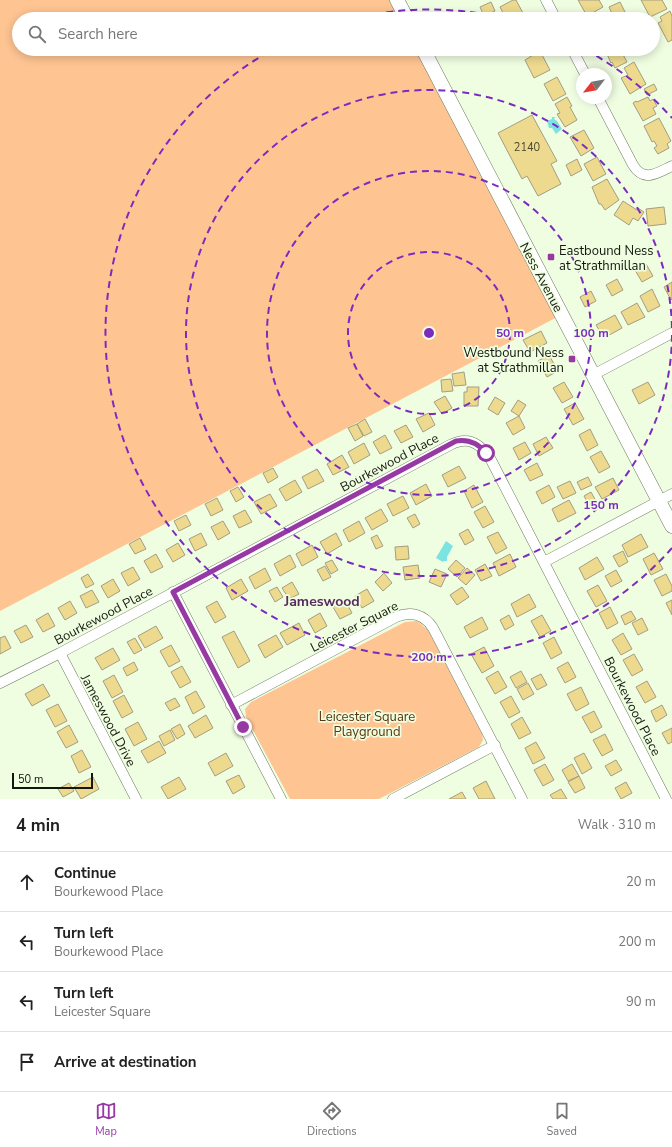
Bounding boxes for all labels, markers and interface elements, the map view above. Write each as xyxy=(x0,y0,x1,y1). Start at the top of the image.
search box xyxy=(12,12,660,56)
icon: search xyxy=(26,23,48,45)
text: Search here xyxy=(58,24,138,44)
north arrow xyxy=(576,68,612,104)
house number: 2140 xyxy=(514,140,541,155)
street label: Ness Avenue xyxy=(515,239,567,316)
place label: Eastbound Ness at Strathmillan xyxy=(559,242,654,275)
marker: Eastbound Ness at Strathmillan xyxy=(546,252,556,262)
text: 50 m xyxy=(496,325,524,341)
text: 100 m xyxy=(573,325,609,341)
centre of rings xyxy=(422,326,436,340)
place label: Westbound Ness at Strathmillan xyxy=(463,344,564,377)
marker: Westbound Ness at Strathmillan xyxy=(567,354,577,364)
street label: Bourkewood Place xyxy=(337,429,442,496)
route start xyxy=(477,444,495,462)
text: 150 m xyxy=(583,497,619,513)
street label: Bourkewood Place xyxy=(51,582,156,649)
district label: Jameswood xyxy=(283,592,360,611)
street label: Leicester Square xyxy=(307,597,402,657)
text: 200 m xyxy=(411,649,447,665)
street label: Bourkewood Place xyxy=(599,654,665,759)
street label: Jameswood Drive xyxy=(76,670,140,770)
park label: Leicester Square Playground xyxy=(319,708,415,741)
route end xyxy=(234,718,252,736)
scale bar xyxy=(12,771,93,790)
text: 50 m xyxy=(18,772,43,787)
text: 4 min xyxy=(16,814,60,837)
text: Walk · 310 m xyxy=(578,816,656,834)
text: Continue xyxy=(54,863,116,883)
icon: ahead xyxy=(16,871,38,893)
text: 20 m xyxy=(626,873,656,891)
text: Bourkewood Place xyxy=(54,883,163,901)
text: Turn left xyxy=(54,923,113,943)
icon: left xyxy=(16,931,38,953)
text: 200 m xyxy=(618,933,656,951)
text: Bourkewood Place xyxy=(54,943,163,961)
text: Turn left xyxy=(54,983,113,1003)
icon: left xyxy=(16,991,38,1013)
text: 90 m xyxy=(626,993,656,1011)
text: Leicester Square xyxy=(54,1003,151,1021)
icon: arrive xyxy=(16,1051,38,1073)
text: Arrive at destination xyxy=(54,1052,197,1072)
tab: Map xyxy=(95,1100,117,1139)
tab: Directions xyxy=(307,1100,357,1139)
tab: Saved xyxy=(547,1100,577,1139)

